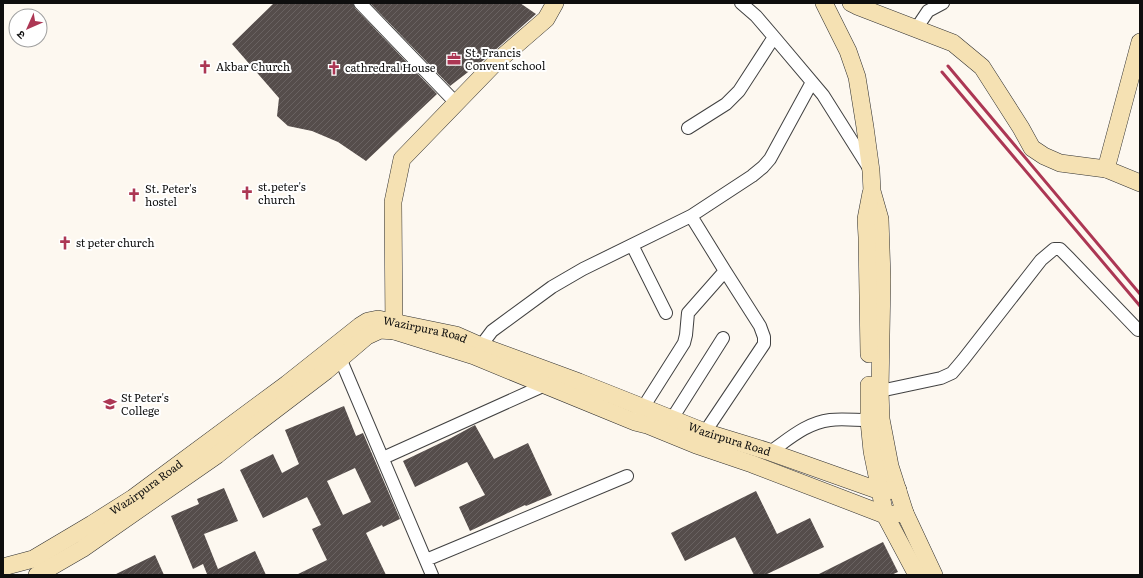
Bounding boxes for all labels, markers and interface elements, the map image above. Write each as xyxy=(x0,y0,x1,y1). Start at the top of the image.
north arrow xyxy=(8,8,48,48)
text: उ xyxy=(12,27,28,44)
place label: St. Francis Convent school xyxy=(465,44,546,73)
office icon: St. Francis Convent school xyxy=(446,51,462,67)
place label: Akbar Church xyxy=(216,58,290,74)
church icon: Akbar Church xyxy=(197,59,213,75)
place label: cathredral House xyxy=(345,59,436,75)
church icon: cathredral House xyxy=(326,60,342,76)
place label: st.peter's church xyxy=(258,178,306,207)
place label: St. Peter's hostel xyxy=(145,180,196,209)
church icon: st.peter's church xyxy=(239,185,255,201)
church icon: St. Peter's hostel xyxy=(126,187,142,203)
place label: st peter church xyxy=(76,234,154,250)
church icon: st peter church xyxy=(57,235,73,251)
street label: Wazirpura Road xyxy=(382,311,470,346)
place label: St Peter's College xyxy=(121,389,169,418)
school or university icon: St Peter's College xyxy=(102,396,118,412)
street label: Wazirpura Road xyxy=(686,417,773,459)
street label: Wazirpura Road xyxy=(106,455,185,518)

